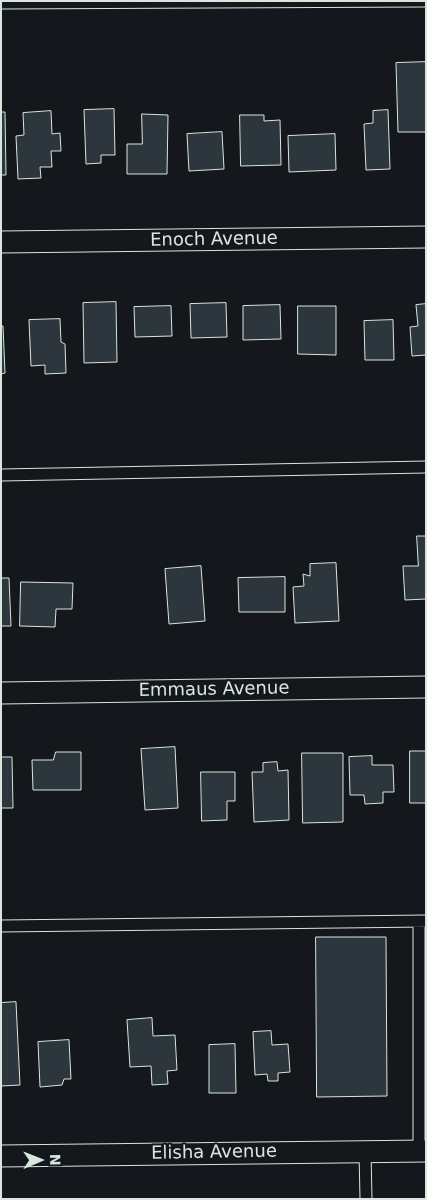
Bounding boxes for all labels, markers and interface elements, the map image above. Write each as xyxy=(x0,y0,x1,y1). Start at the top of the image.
street label: Enoch Avenue xyxy=(150,228,278,252)
street label: Emmaus Avenue xyxy=(138,678,290,702)
north arrow xyxy=(15,1135,65,1185)
street label: Elisha Avenue xyxy=(151,1141,277,1165)
text: N xyxy=(47,1154,63,1166)

